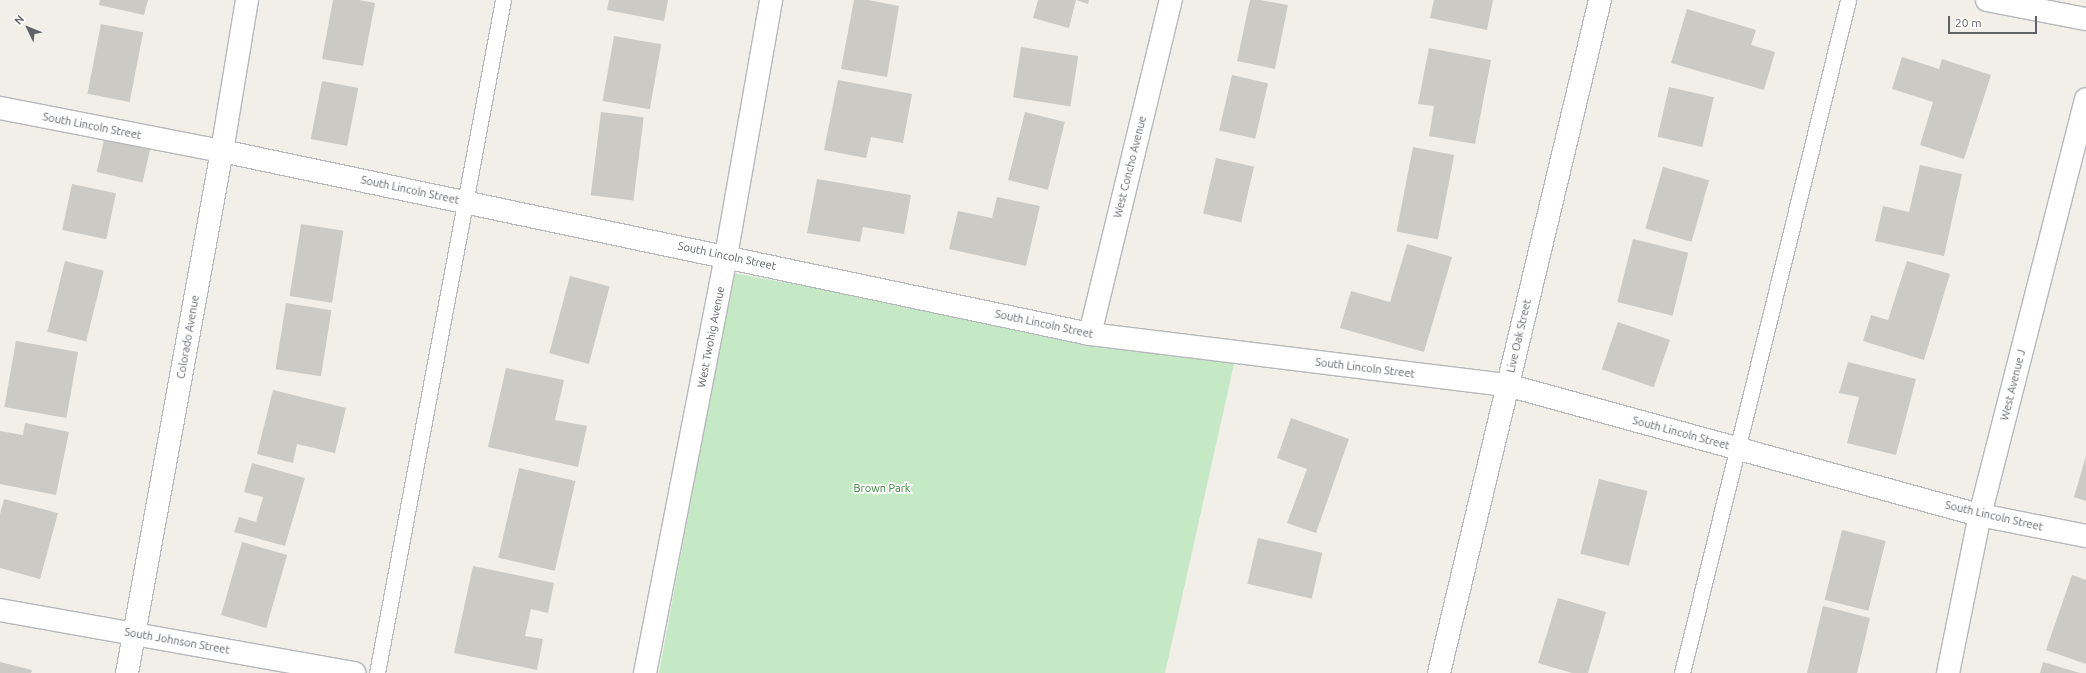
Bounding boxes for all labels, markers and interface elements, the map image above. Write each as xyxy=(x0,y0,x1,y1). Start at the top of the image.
north arrow xyxy=(8,8,48,48)
scale bar xyxy=(1950,8,2039,34)
text: N xyxy=(12,13,26,27)
text: 20 m xyxy=(1955,16,1982,29)
street label: South Lincoln Street xyxy=(42,110,142,142)
street label: West Concho Avenue xyxy=(1111,115,1149,219)
street label: South Lincoln Street xyxy=(360,173,460,207)
street label: South Lincoln Street xyxy=(677,239,777,273)
street label: West Twohig Avenue xyxy=(695,285,727,389)
street label: Colorado Avenue xyxy=(174,294,202,380)
street label: Live Oak Street xyxy=(1504,298,1534,374)
street label: South Lincoln Street xyxy=(994,307,1094,341)
street label: West Avenue J xyxy=(1998,348,2028,422)
street label: South Lincoln Street xyxy=(1315,355,1415,381)
street label: South Lincoln Street xyxy=(1631,414,1731,452)
park label: Brown Park xyxy=(854,481,910,495)
street label: South Lincoln Street xyxy=(1944,498,2044,534)
street label: South Johnson Street xyxy=(123,625,231,657)

